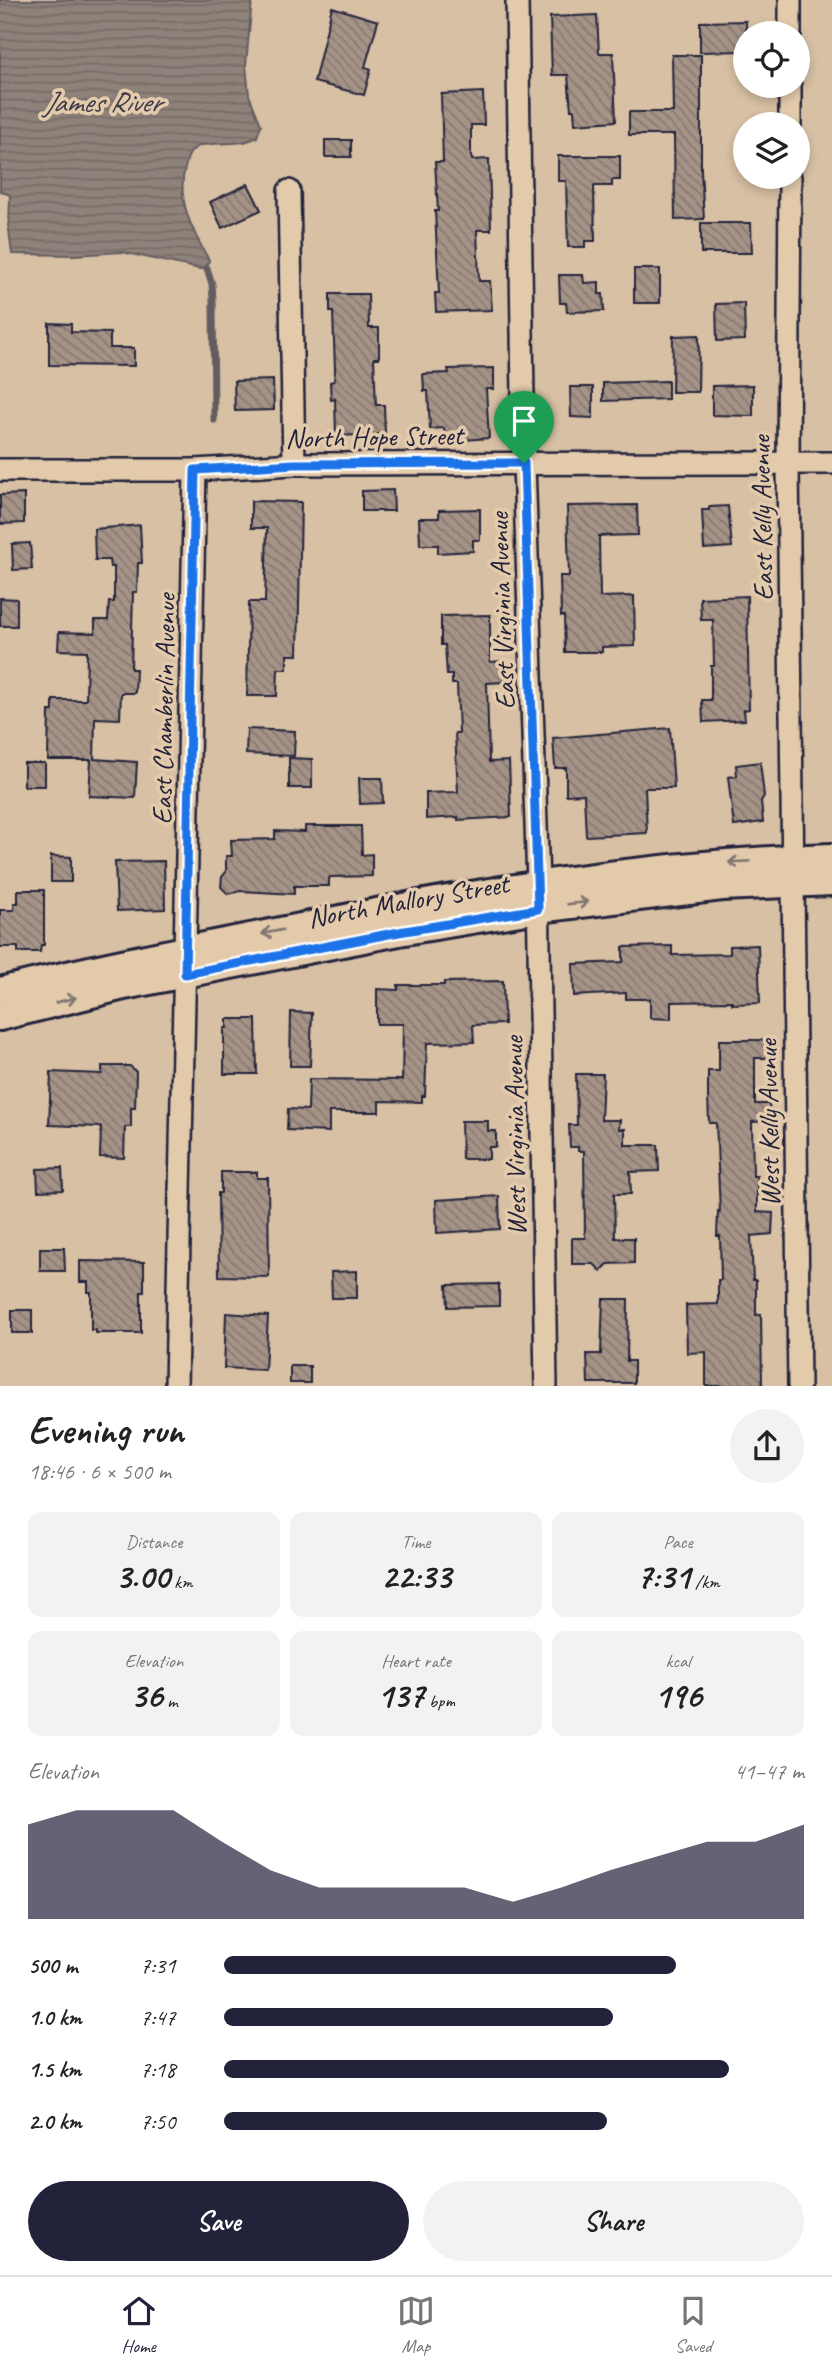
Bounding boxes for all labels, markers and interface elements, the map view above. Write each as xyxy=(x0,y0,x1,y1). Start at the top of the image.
map controls xyxy=(733,21,810,189)
button: locate xyxy=(733,21,810,98)
water label: James River xyxy=(40,83,166,121)
button: layers xyxy=(733,112,810,189)
pin xyxy=(494,391,554,463)
icon: arrive xyxy=(505,402,543,440)
street label: North Hope Street xyxy=(285,417,466,456)
street label: East Kelly Avenue xyxy=(743,433,780,601)
street label: East Virginia Avenue xyxy=(481,510,522,710)
street label: East Chamberlin Avenue xyxy=(144,591,183,825)
one-way arrow xyxy=(729,856,751,869)
street label: North Mallory Street xyxy=(305,865,514,935)
one-way arrow xyxy=(567,897,589,910)
one-way arrow xyxy=(262,926,284,939)
one-way arrow xyxy=(54,993,77,1006)
street label: West Virginia Avenue xyxy=(495,1034,534,1236)
street label: West Kelly Avenue xyxy=(750,1037,787,1207)
text: Evening run xyxy=(28,1407,184,1454)
button: share xyxy=(730,1409,804,1483)
text: 18:46 · 6 × 500 m xyxy=(28,1457,171,1486)
text: Distance xyxy=(126,1530,182,1554)
text: Time xyxy=(401,1530,431,1554)
text: Pace xyxy=(663,1530,693,1554)
text: 3.00 xyxy=(115,1554,170,1599)
text: 22:33 xyxy=(381,1554,451,1599)
text: 7:31 xyxy=(636,1554,690,1599)
text: km xyxy=(170,1570,193,1594)
text: /km xyxy=(690,1570,720,1594)
text: Elevation xyxy=(125,1649,183,1673)
text: Heart rate xyxy=(381,1649,451,1673)
text: kcal xyxy=(665,1649,691,1673)
text: 36 xyxy=(130,1673,163,1718)
text: 137 xyxy=(377,1673,424,1718)
text: 196 xyxy=(654,1673,702,1718)
text: m xyxy=(163,1689,178,1713)
text: bpm xyxy=(424,1689,455,1713)
text: Elevation xyxy=(28,1757,99,1786)
text: 41–47 m xyxy=(734,1757,804,1786)
text: 500 m xyxy=(28,1951,77,1980)
text: 7:31 xyxy=(140,1951,176,1980)
text: 1.0 km xyxy=(28,2003,82,2032)
text: 7:47 xyxy=(140,2003,176,2032)
text: 1.5 km xyxy=(28,2055,81,2084)
text: 7:18 xyxy=(140,2055,176,2084)
text: 2.0 km xyxy=(28,2107,82,2136)
text: 7:50 xyxy=(140,2107,176,2136)
button: Save xyxy=(28,2181,409,2261)
button: Share xyxy=(423,2181,804,2261)
tab: Home xyxy=(120,2292,158,2358)
tab: Map xyxy=(397,2292,435,2358)
tab: Saved xyxy=(674,2292,712,2358)

